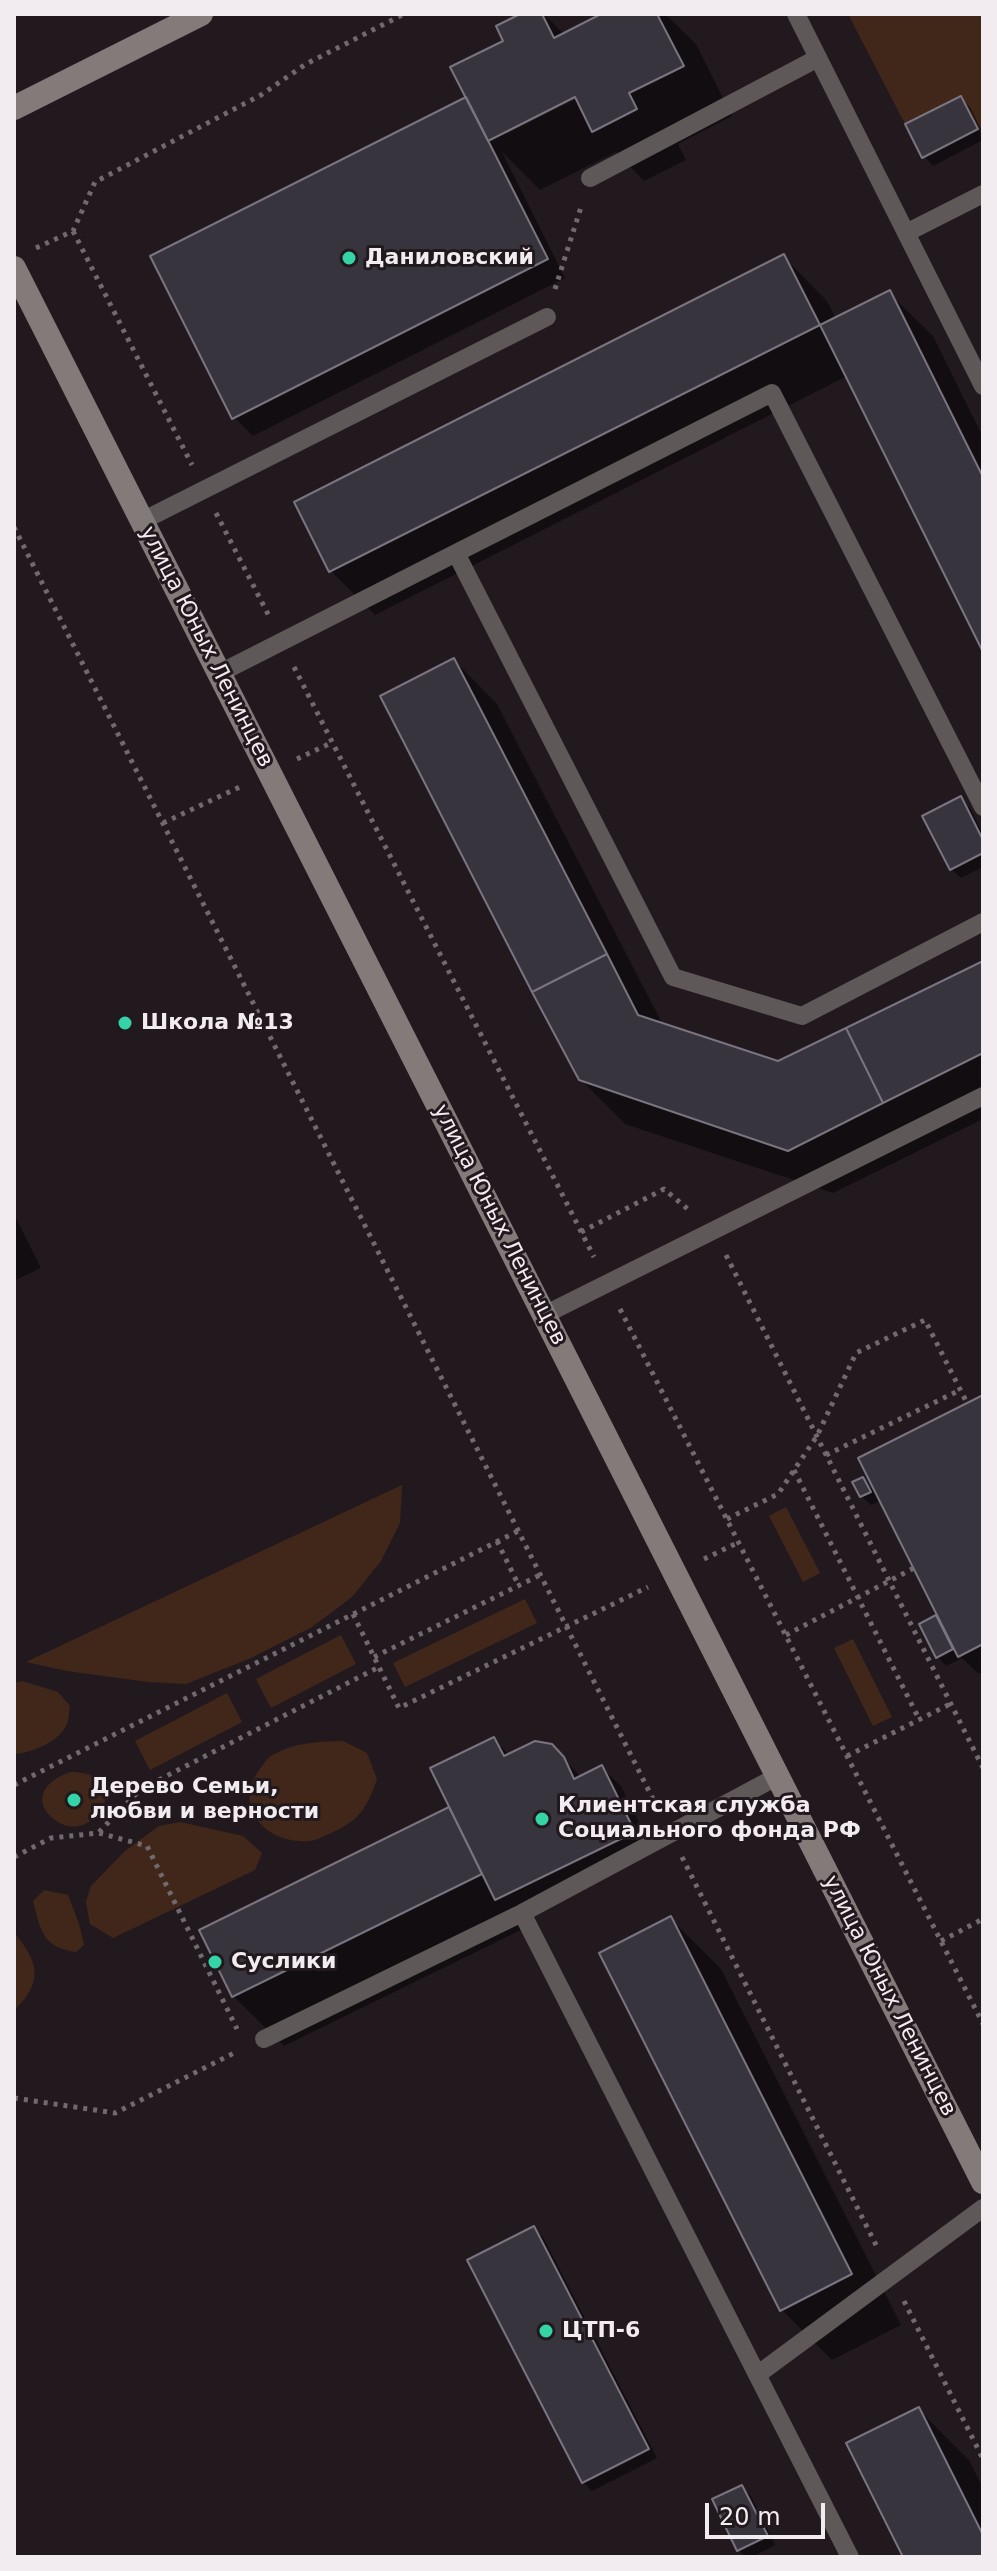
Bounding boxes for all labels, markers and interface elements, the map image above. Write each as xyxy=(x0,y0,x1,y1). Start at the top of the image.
place label: Даниловский xyxy=(365,245,534,271)
marker: Даниловский xyxy=(340,249,358,267)
street label: улица Юных Ленинцев xyxy=(134,522,278,772)
place label: Школа №13 xyxy=(141,1010,294,1036)
marker: Школа №13 xyxy=(116,1014,134,1032)
street label: улица Юных Ленинцев xyxy=(427,1100,571,1350)
place label: Дерево Семьи, любви и верности xyxy=(90,1774,319,1826)
marker: Дерево Семьи, любви и верности xyxy=(65,1791,83,1809)
place label: Клиентская служба Социального фонда РФ xyxy=(558,1793,861,1844)
marker: Клиентская служба Социального фонда РФ xyxy=(533,1810,551,1828)
street label: улица Юных Ленинцев xyxy=(817,1871,961,2121)
place label: Суслики xyxy=(231,1949,336,1975)
marker: Суслики xyxy=(206,1953,224,1971)
place label: ЦТП-6 xyxy=(562,2318,640,2344)
marker: ЦТП-6 xyxy=(537,2322,555,2340)
scale bar xyxy=(709,2487,829,2537)
text: 20 m xyxy=(719,2503,781,2531)

